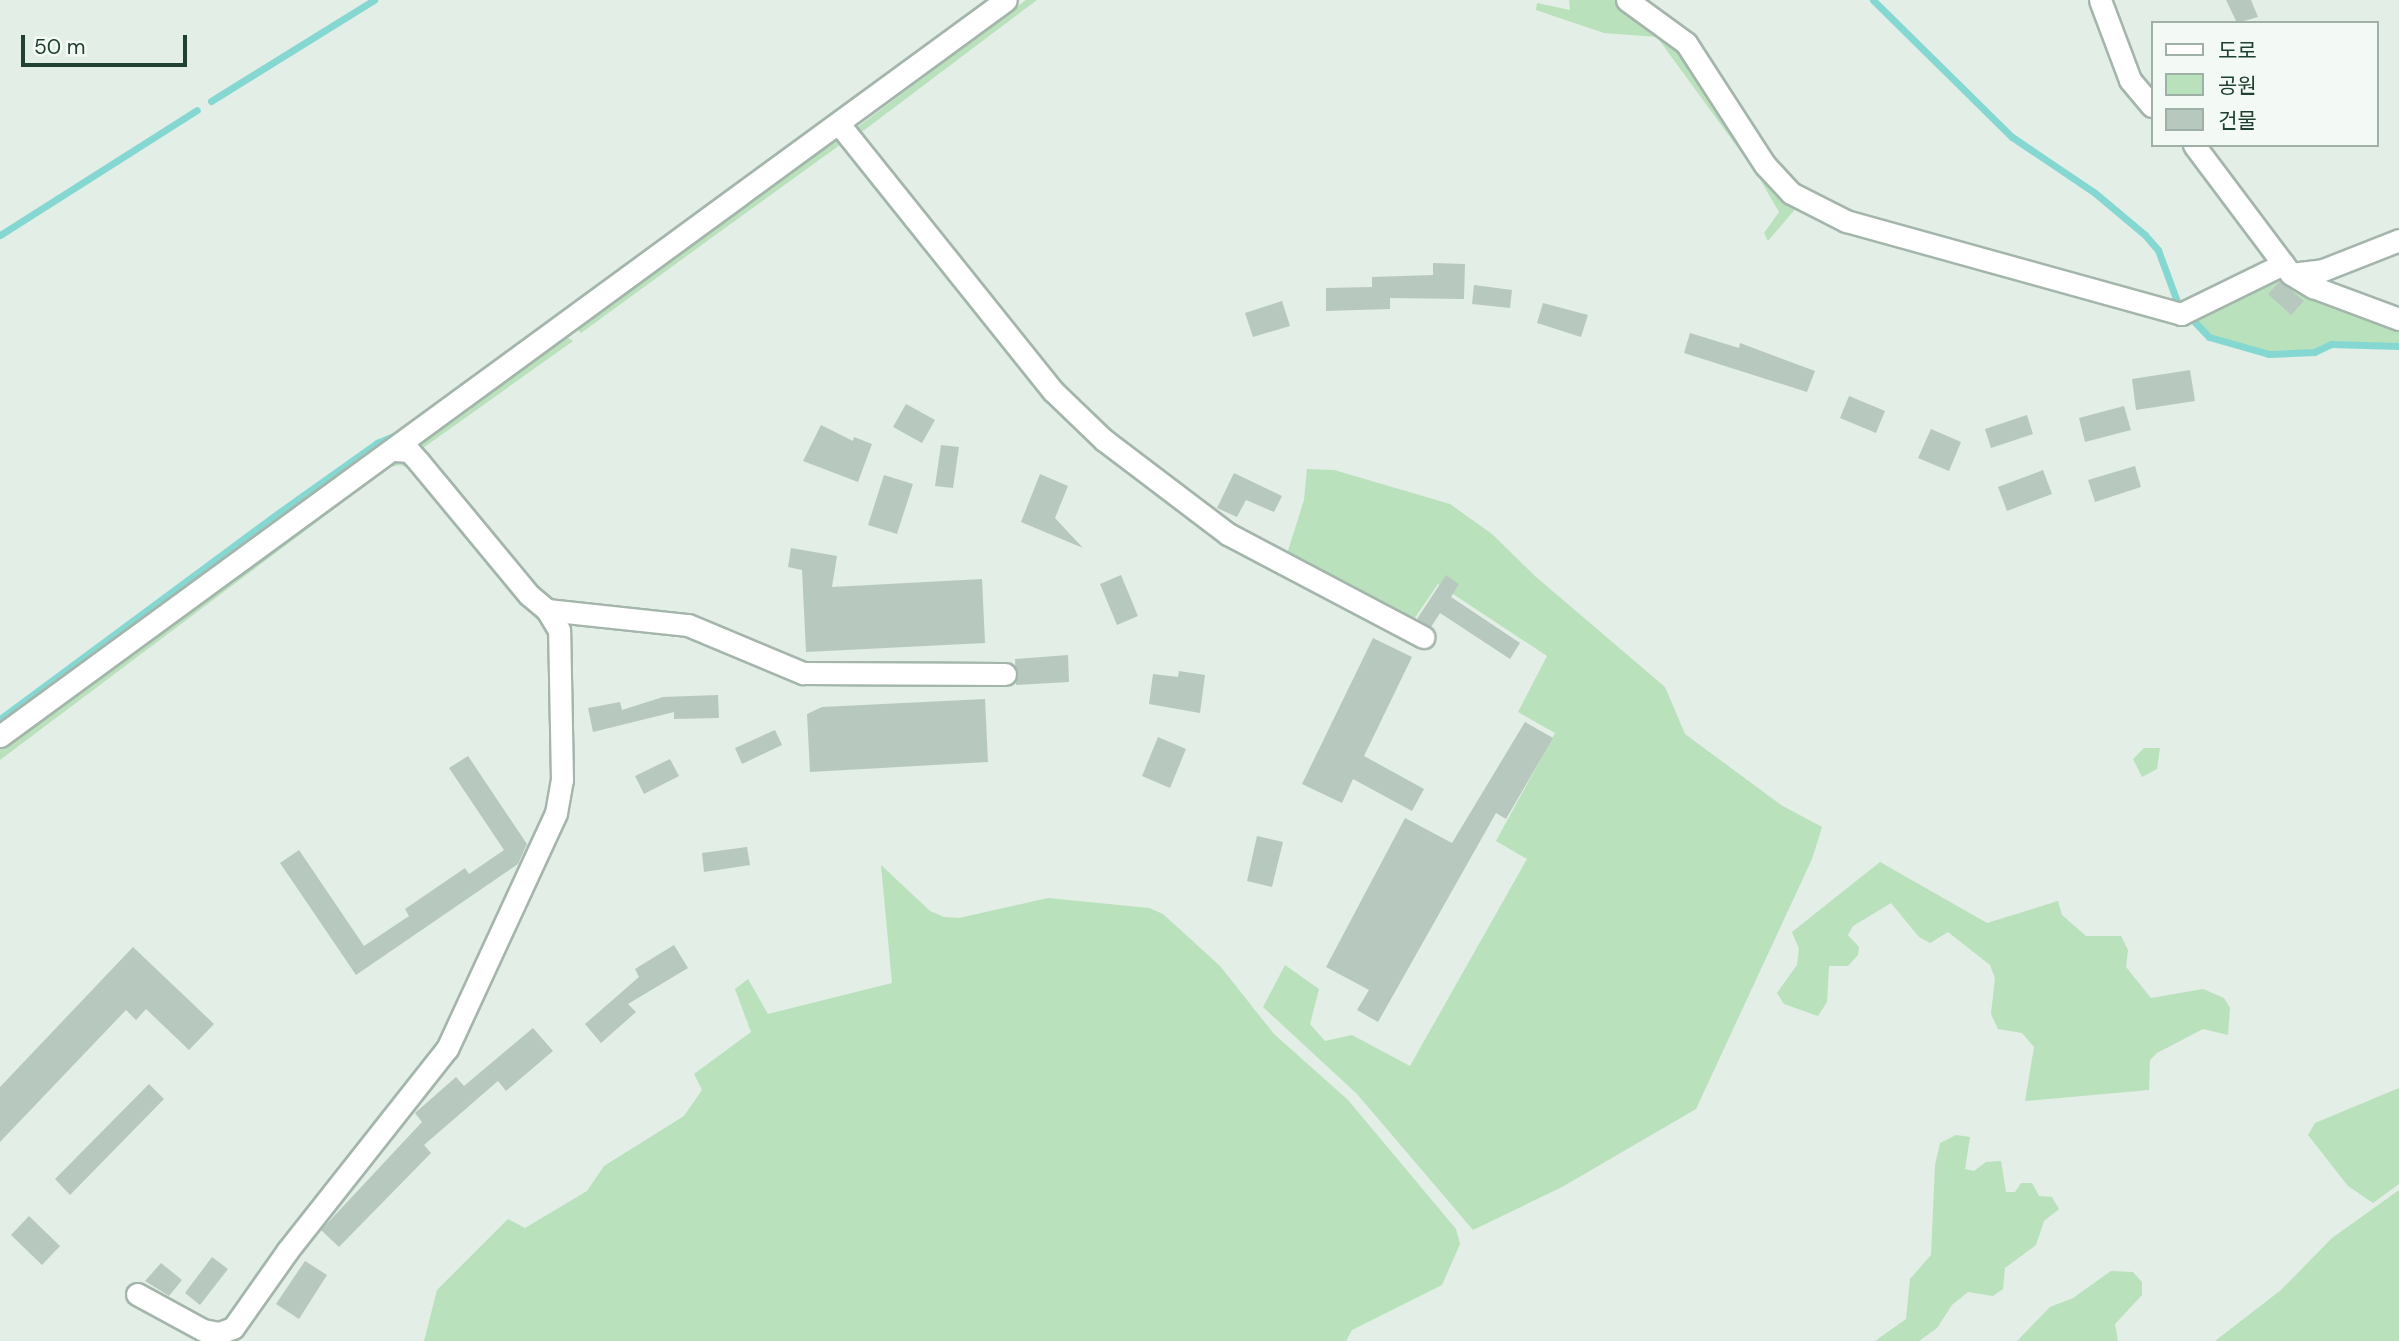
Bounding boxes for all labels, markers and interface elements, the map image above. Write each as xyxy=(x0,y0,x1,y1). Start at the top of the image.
scale bar xyxy=(24,21,191,65)
legend xyxy=(2150,21,2378,147)
text: 50 m xyxy=(34,33,85,61)
text: 도로 xyxy=(2218,37,2257,65)
text: 공원 xyxy=(2218,72,2257,100)
text: 건물 xyxy=(2218,107,2257,135)

